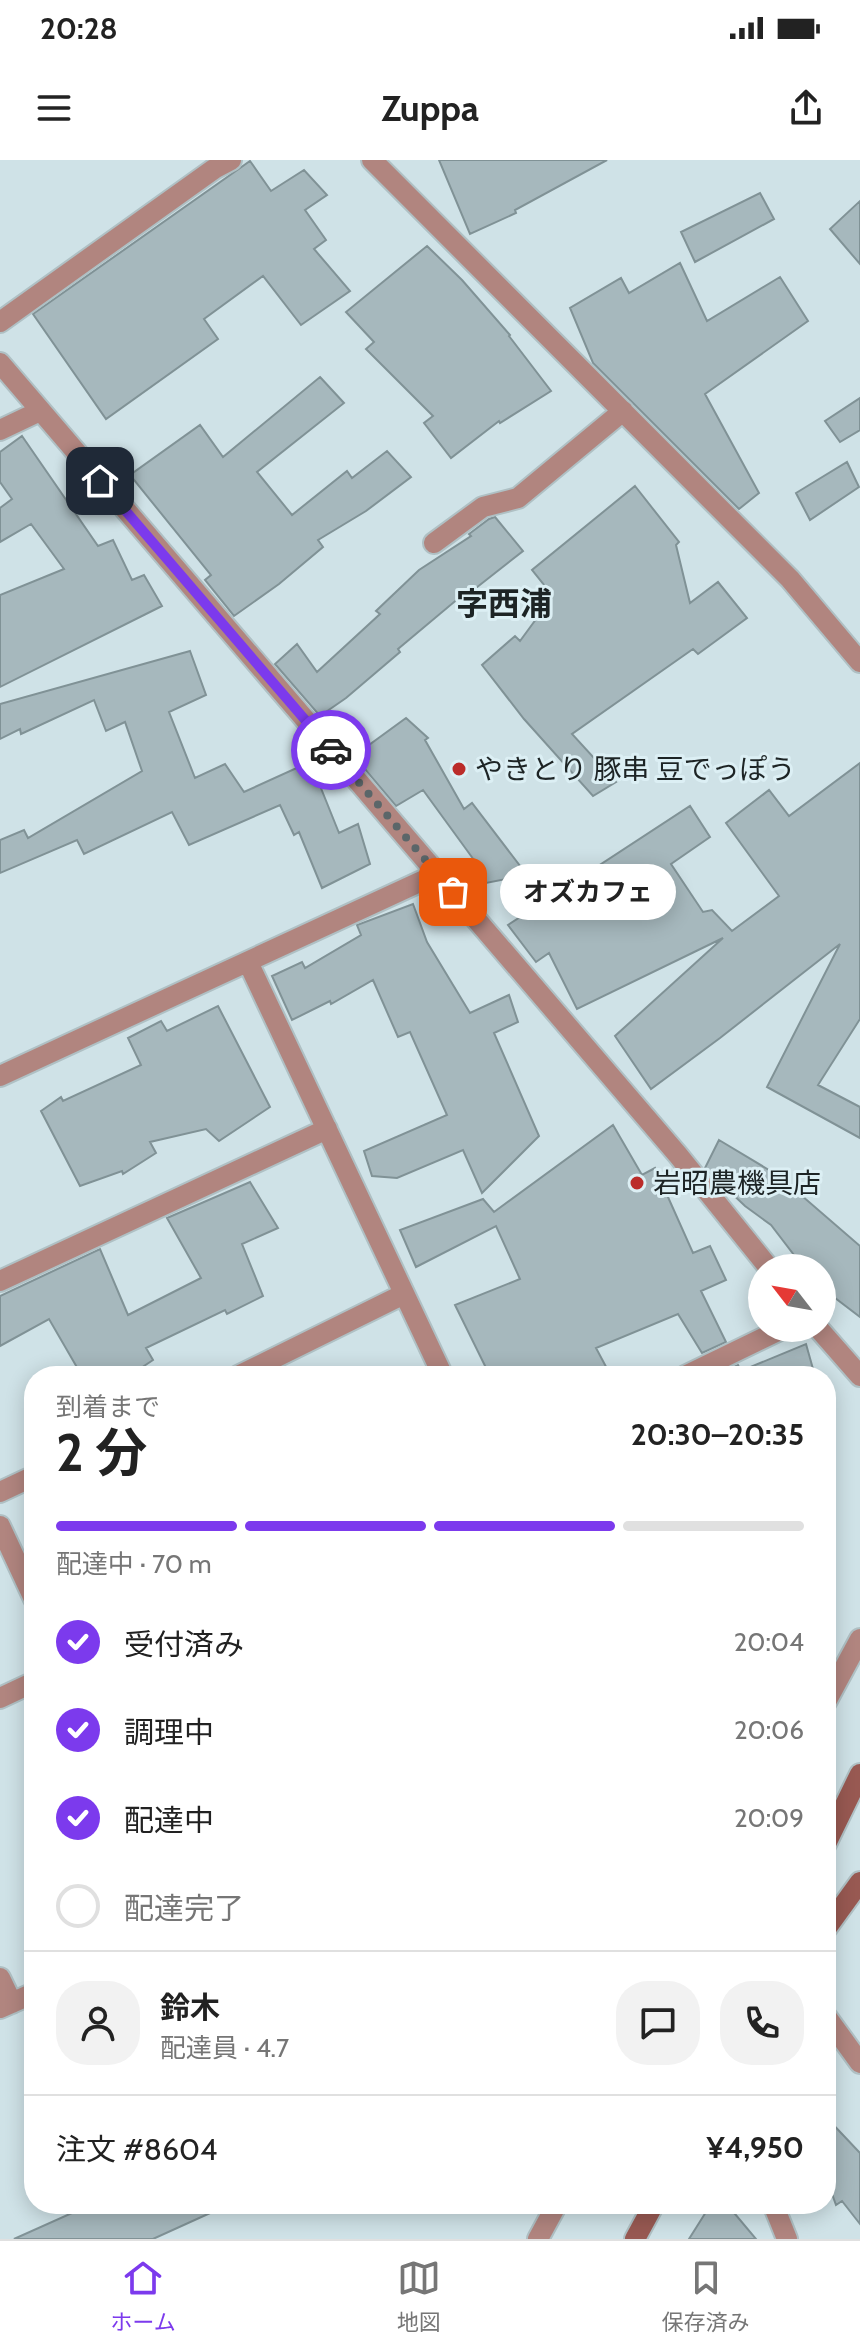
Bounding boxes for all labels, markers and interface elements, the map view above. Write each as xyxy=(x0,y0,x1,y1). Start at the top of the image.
text: 20:28 xyxy=(40,10,118,47)
icon: menu xyxy=(32,86,76,130)
text: Zuppa xyxy=(381,86,479,130)
icon: share xyxy=(784,86,828,130)
pin xyxy=(66,447,134,515)
icon: home xyxy=(78,459,122,503)
district label: 字西浦 xyxy=(456,584,552,623)
courier xyxy=(291,710,371,790)
icon: car xyxy=(309,728,353,772)
place label: やきとり 豚串 豆でっぽう xyxy=(475,752,796,786)
marker: やきとり 豚串 豆でっぽう xyxy=(450,760,468,778)
pin xyxy=(419,858,487,926)
callout: オズカフェ xyxy=(501,864,677,920)
icon: bag xyxy=(431,870,475,914)
text: オズカフェ xyxy=(523,876,653,908)
place label: 岩昭農機具店 xyxy=(653,1166,821,1200)
marker: 岩昭農機具店 xyxy=(628,1174,646,1192)
north arrow xyxy=(748,1254,836,1342)
map controls xyxy=(748,1254,836,1342)
text: 到着まで xyxy=(56,1391,160,1423)
text: 20:30–20:35 xyxy=(631,1416,804,1453)
text: 2 分 xyxy=(56,1421,147,1484)
text: 配達中 · 70 m xyxy=(56,1548,212,1580)
icon: check xyxy=(56,1620,100,1664)
text: 受付済み xyxy=(124,1626,244,1663)
text: 20:04 xyxy=(734,1626,804,1658)
icon: check xyxy=(56,1708,100,1752)
text: 調理中 xyxy=(124,1714,214,1751)
text: 20:06 xyxy=(734,1714,804,1746)
icon: check xyxy=(56,1796,100,1840)
text: 配達中 xyxy=(124,1802,214,1839)
text: 20:09 xyxy=(734,1802,804,1834)
text: 配達完了 xyxy=(124,1890,244,1927)
button: person xyxy=(56,1981,140,2065)
button: chat xyxy=(616,1981,700,2065)
button: phone xyxy=(720,1981,804,2065)
text: 鈴木 xyxy=(160,1989,220,2026)
text: 配達員 · 4.7 xyxy=(160,2032,289,2064)
text: ¥4,950 xyxy=(707,2129,804,2166)
text: 注文 #8604 xyxy=(56,2131,217,2168)
tab: ホーム xyxy=(110,2256,176,2336)
tab: 地図 xyxy=(397,2256,441,2336)
tab: 保存済み xyxy=(662,2256,750,2336)

